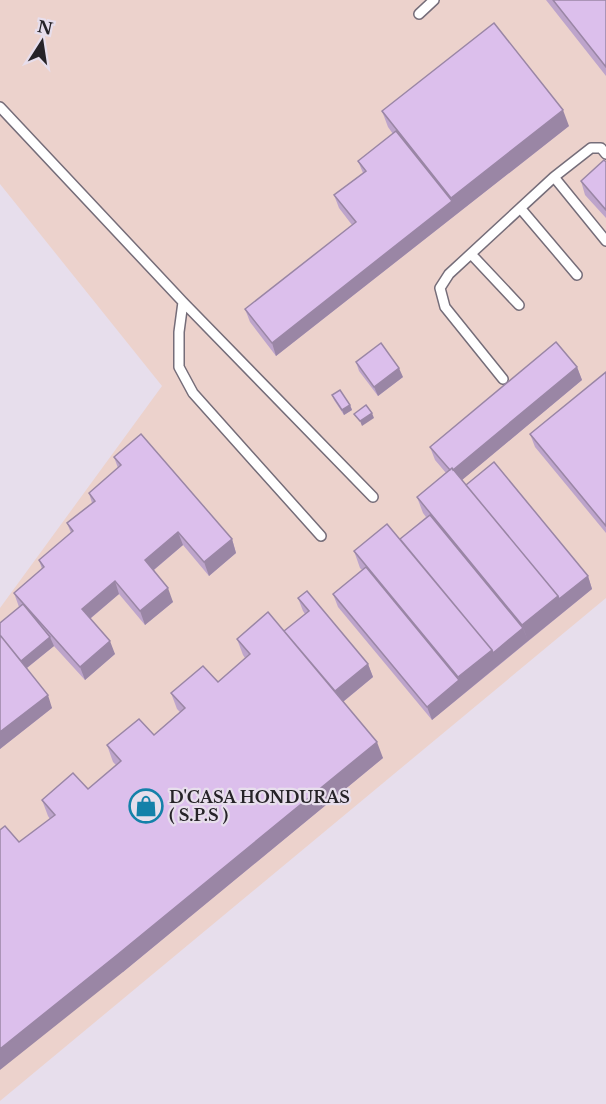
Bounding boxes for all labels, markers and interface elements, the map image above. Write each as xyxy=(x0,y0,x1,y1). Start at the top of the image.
north arrow xyxy=(12,12,72,72)
text: N xyxy=(36,16,55,39)
place label: D'CASA HONDURAS ( S.P.S ) xyxy=(169,787,350,825)
shop icon: D'CASA HONDURAS ( S.P.S ) xyxy=(128,788,164,824)

